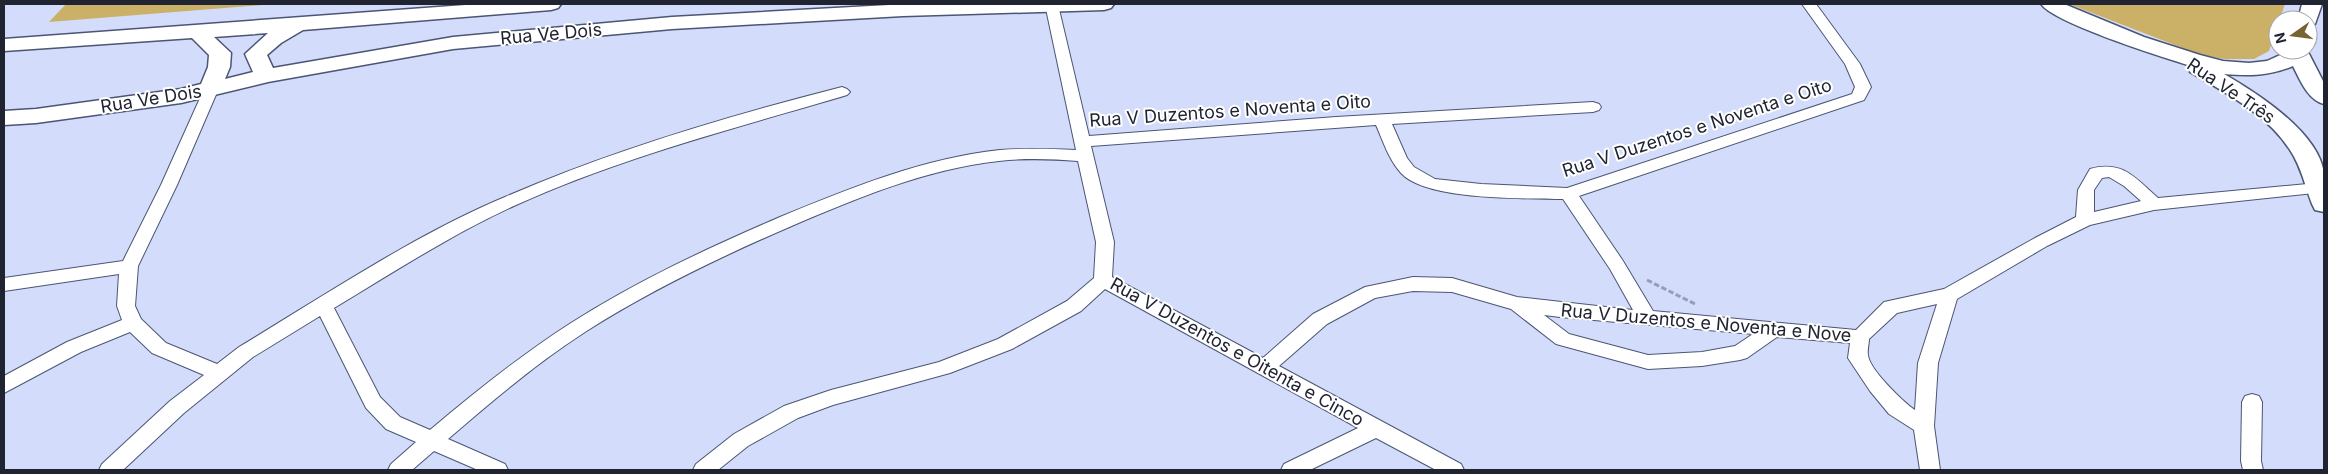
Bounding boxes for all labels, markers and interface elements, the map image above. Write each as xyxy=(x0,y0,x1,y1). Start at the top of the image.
north arrow xyxy=(2268,10,2318,60)
street label: Rua Ve Dois xyxy=(499,19,603,48)
text: N xyxy=(2270,31,2289,45)
street label: Rua Ve Três xyxy=(2183,53,2279,128)
street label: Rua V Duzentos e Noventa e Oito xyxy=(1559,74,1834,181)
street label: Rua Ve Dois xyxy=(99,80,203,117)
street label: Rua V Duzentos e Noventa e Oito xyxy=(1088,90,1371,131)
street label: Rua V Duzentos e Oitenta e Cinco xyxy=(1107,273,1368,430)
street label: Rua V Duzentos e Noventa e Nove xyxy=(1560,299,1852,346)

